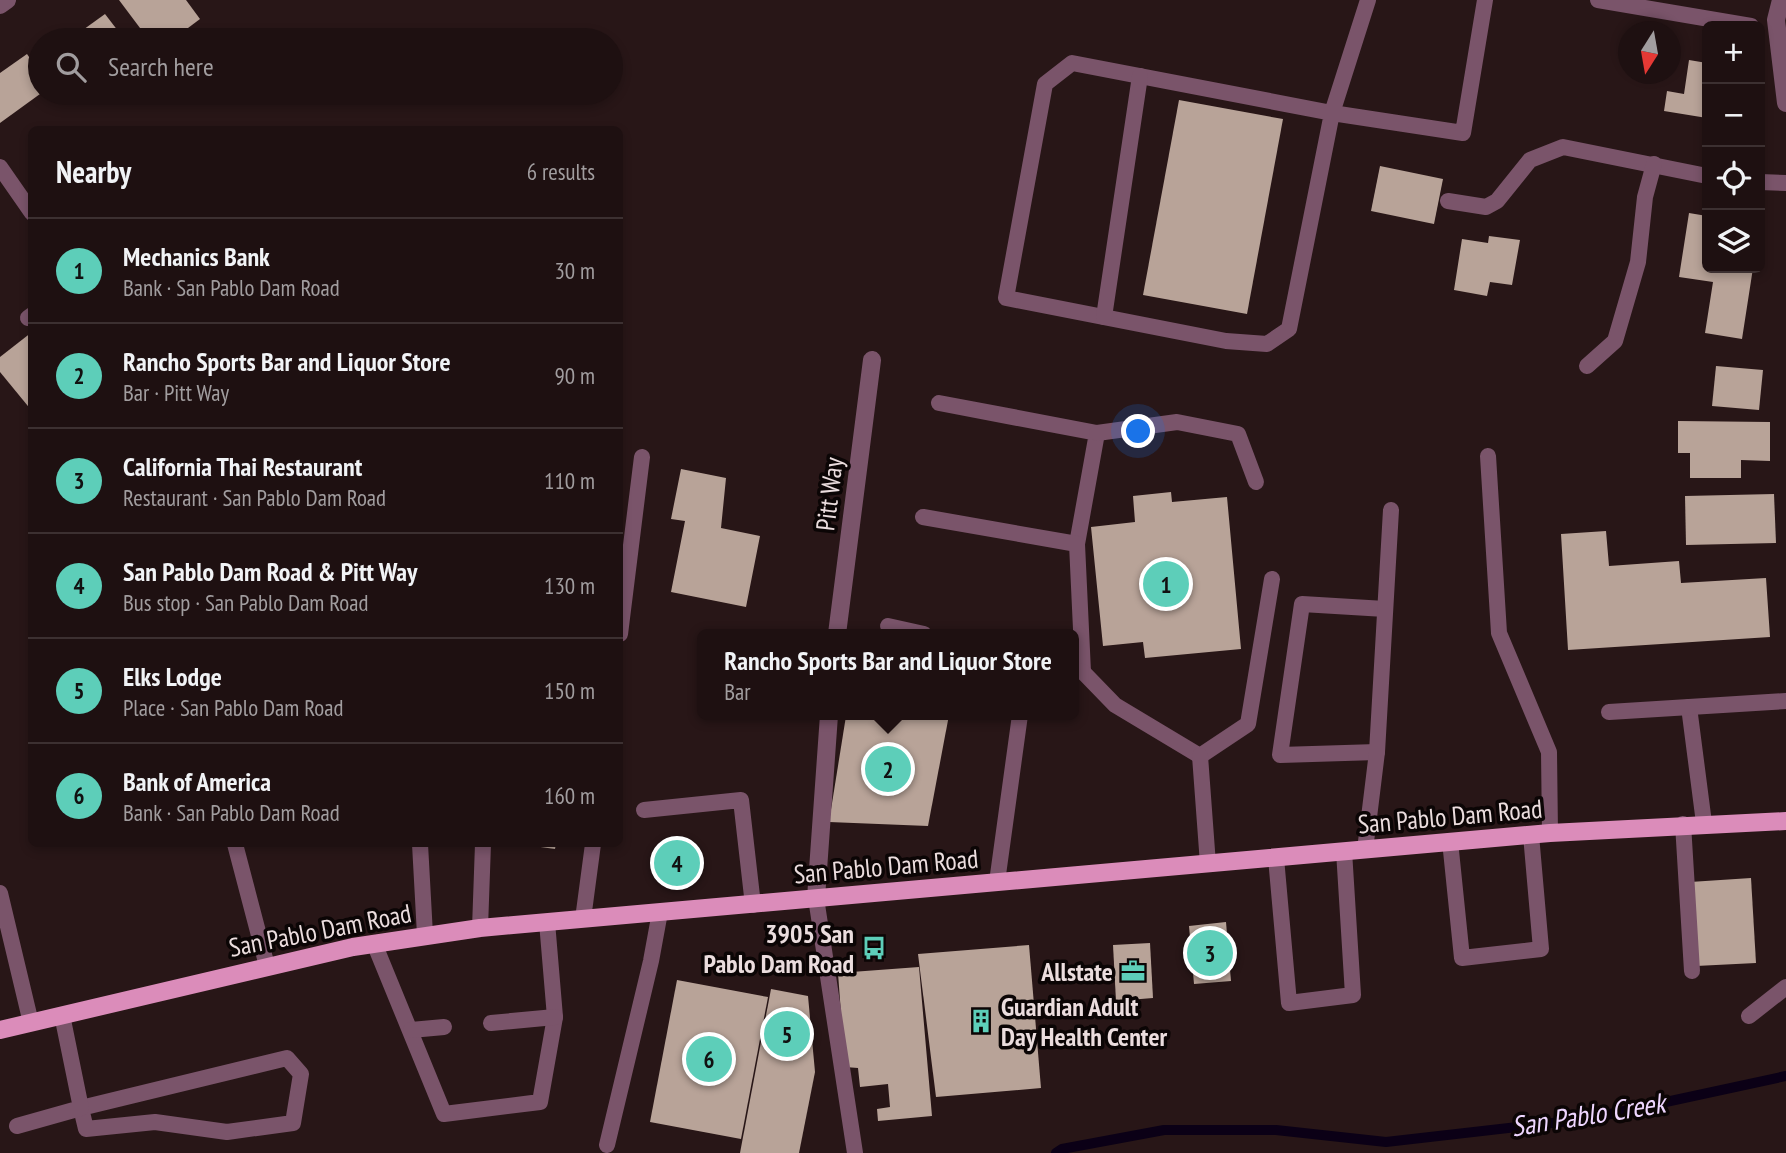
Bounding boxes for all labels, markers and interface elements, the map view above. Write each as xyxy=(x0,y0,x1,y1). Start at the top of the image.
north arrow xyxy=(1618,21,1681,84)
map controls xyxy=(1702,21,1765,273)
button: + xyxy=(1702,21,1765,84)
search box xyxy=(28,28,623,105)
icon: search xyxy=(52,48,90,86)
text: Search here xyxy=(108,50,214,83)
button: − xyxy=(1702,84,1765,147)
button: locate xyxy=(1702,147,1765,210)
text: Nearby xyxy=(56,152,131,191)
text: 6 results xyxy=(527,157,595,186)
button: layers xyxy=(1702,210,1765,273)
text: Mechanics Bank xyxy=(123,240,270,273)
text: 1 xyxy=(74,256,85,285)
text: 30 m xyxy=(554,256,595,285)
text: Bank · San Pablo Dam Road xyxy=(123,273,340,302)
text: Rancho Sports Bar and Liquor Store xyxy=(123,345,451,378)
text: 2 xyxy=(74,361,85,390)
text: 90 m xyxy=(554,361,595,390)
text: Bar · Pitt Way xyxy=(123,378,229,407)
your location xyxy=(1121,414,1155,448)
text: California Thai Restaurant xyxy=(123,450,362,483)
street label: Pitt Way xyxy=(808,455,850,533)
text: 3 xyxy=(74,466,85,495)
text: 110 m xyxy=(544,466,595,495)
text: Restaurant · San Pablo Dam Road xyxy=(123,483,386,512)
text: San Pablo Dam Road & Pitt Way xyxy=(123,555,417,588)
pin: 1 xyxy=(1143,558,1189,610)
text: 4 xyxy=(74,571,85,600)
text: 130 m xyxy=(544,571,595,600)
text: Bus stop · San Pablo Dam Road xyxy=(123,588,368,617)
popup xyxy=(697,629,1079,720)
text: Rancho Sports Bar and Liquor Store xyxy=(724,644,1052,677)
text: Elks Lodge xyxy=(123,660,222,693)
text: 5 xyxy=(74,676,85,705)
text: 150 m xyxy=(544,676,595,705)
text: Bar xyxy=(724,677,751,706)
text: Place · San Pablo Dam Road xyxy=(123,693,343,722)
pin: 2 xyxy=(865,743,911,795)
text: Bank of America xyxy=(123,765,271,798)
text: 6 xyxy=(74,781,85,810)
text: 160 m xyxy=(544,781,595,810)
street label: San Pablo Dam Road xyxy=(1357,792,1543,840)
text: Bank · San Pablo Dam Road xyxy=(123,798,340,827)
pin: 4 xyxy=(654,837,700,889)
street label: San Pablo Dam Road xyxy=(793,842,979,890)
street label: San Pablo Dam Road xyxy=(226,896,414,964)
place label: 3905 San Pablo Dam Road xyxy=(704,917,854,980)
pin: 3 xyxy=(1187,927,1233,979)
bus stop icon: 3905 San Pablo Dam Road xyxy=(860,934,888,962)
place label: Allstate xyxy=(1040,955,1113,988)
office icon: Allstate xyxy=(1119,957,1147,985)
place label: Guardian Adult Day Health Center xyxy=(1001,990,1168,1053)
building icon: Guardian Adult Day Health Center xyxy=(967,1007,995,1035)
pin: 5 xyxy=(764,1008,810,1060)
pin: 6 xyxy=(686,1033,732,1085)
water label: San Pablo Creek xyxy=(1509,1083,1671,1144)

